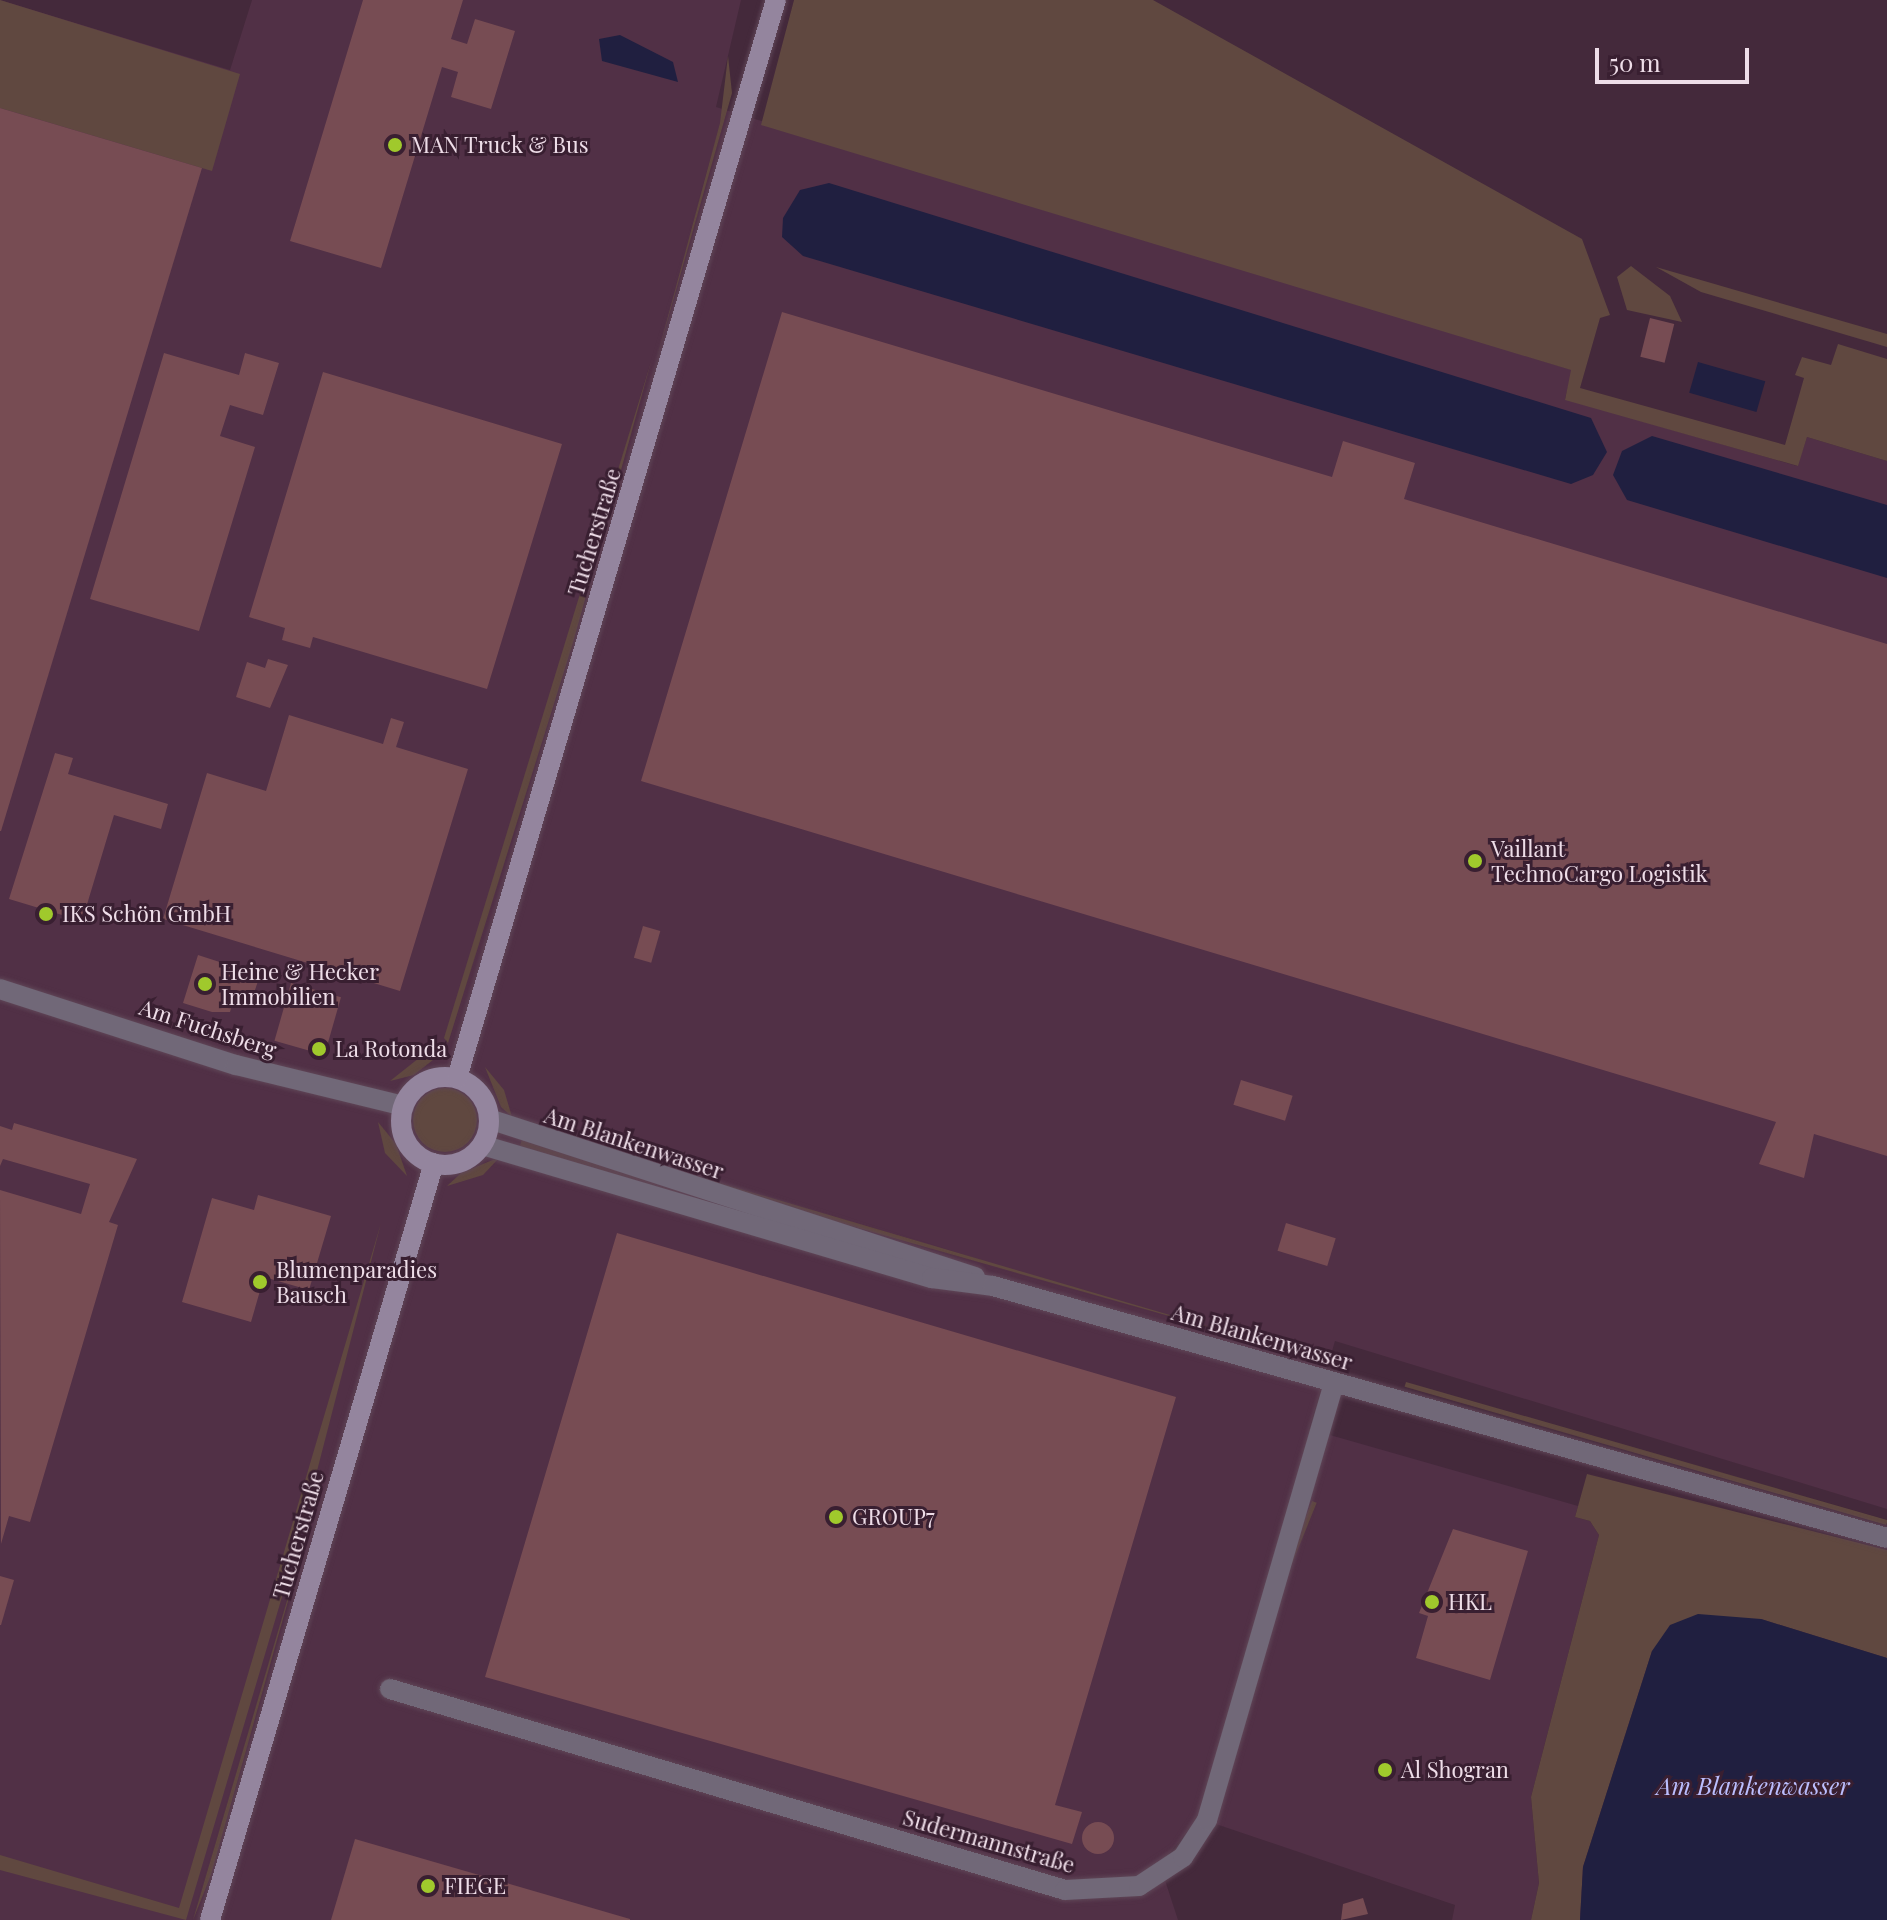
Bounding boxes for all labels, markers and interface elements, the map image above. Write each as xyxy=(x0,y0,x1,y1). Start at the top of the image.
scale bar xyxy=(1599,32,1753,82)
text: 50 m xyxy=(1609,46,1661,78)
place label: MAN Truck & Bus xyxy=(411,132,589,158)
marker: MAN Truck & Bus xyxy=(386,136,404,154)
street label: Tucherstraße xyxy=(562,465,626,599)
place label: Vaillant TechnoCargo Logistik xyxy=(1491,835,1708,886)
marker: Vaillant TechnoCargo Logistik xyxy=(1466,852,1484,870)
place label: IKS Schön GmbH xyxy=(62,901,231,927)
marker: IKS Schön GmbH xyxy=(37,905,55,923)
place label: Heine & Hecker Immobilien xyxy=(221,958,379,1010)
marker: Heine & Hecker Immobilien xyxy=(196,975,214,993)
street label: Am Fuchsberg xyxy=(136,993,280,1063)
place label: La Rotonda xyxy=(335,1036,447,1062)
marker: La Rotonda xyxy=(310,1040,328,1058)
street label: Am Blankenwasser xyxy=(541,1102,727,1184)
place label: Blumenparadies Bausch xyxy=(276,1256,437,1308)
marker: Blumenparadies Bausch xyxy=(251,1273,269,1291)
street label: Am Blankenwasser xyxy=(1169,1299,1355,1375)
street label: Tucherstraße xyxy=(267,1468,329,1602)
place label: GROUP7 xyxy=(852,1504,935,1530)
marker: GROUP7 xyxy=(827,1508,845,1526)
place label: HKL xyxy=(1448,1589,1492,1615)
marker: HKL xyxy=(1423,1593,1441,1611)
place label: Al Shogran xyxy=(1401,1757,1509,1783)
marker: Al Shogran xyxy=(1376,1761,1394,1779)
water label: Am Blankenwasser xyxy=(1656,1772,1850,1800)
street label: Sudermannstraße xyxy=(900,1804,1078,1878)
place label: FIEGE xyxy=(444,1873,506,1899)
marker: FIEGE xyxy=(419,1877,437,1895)

